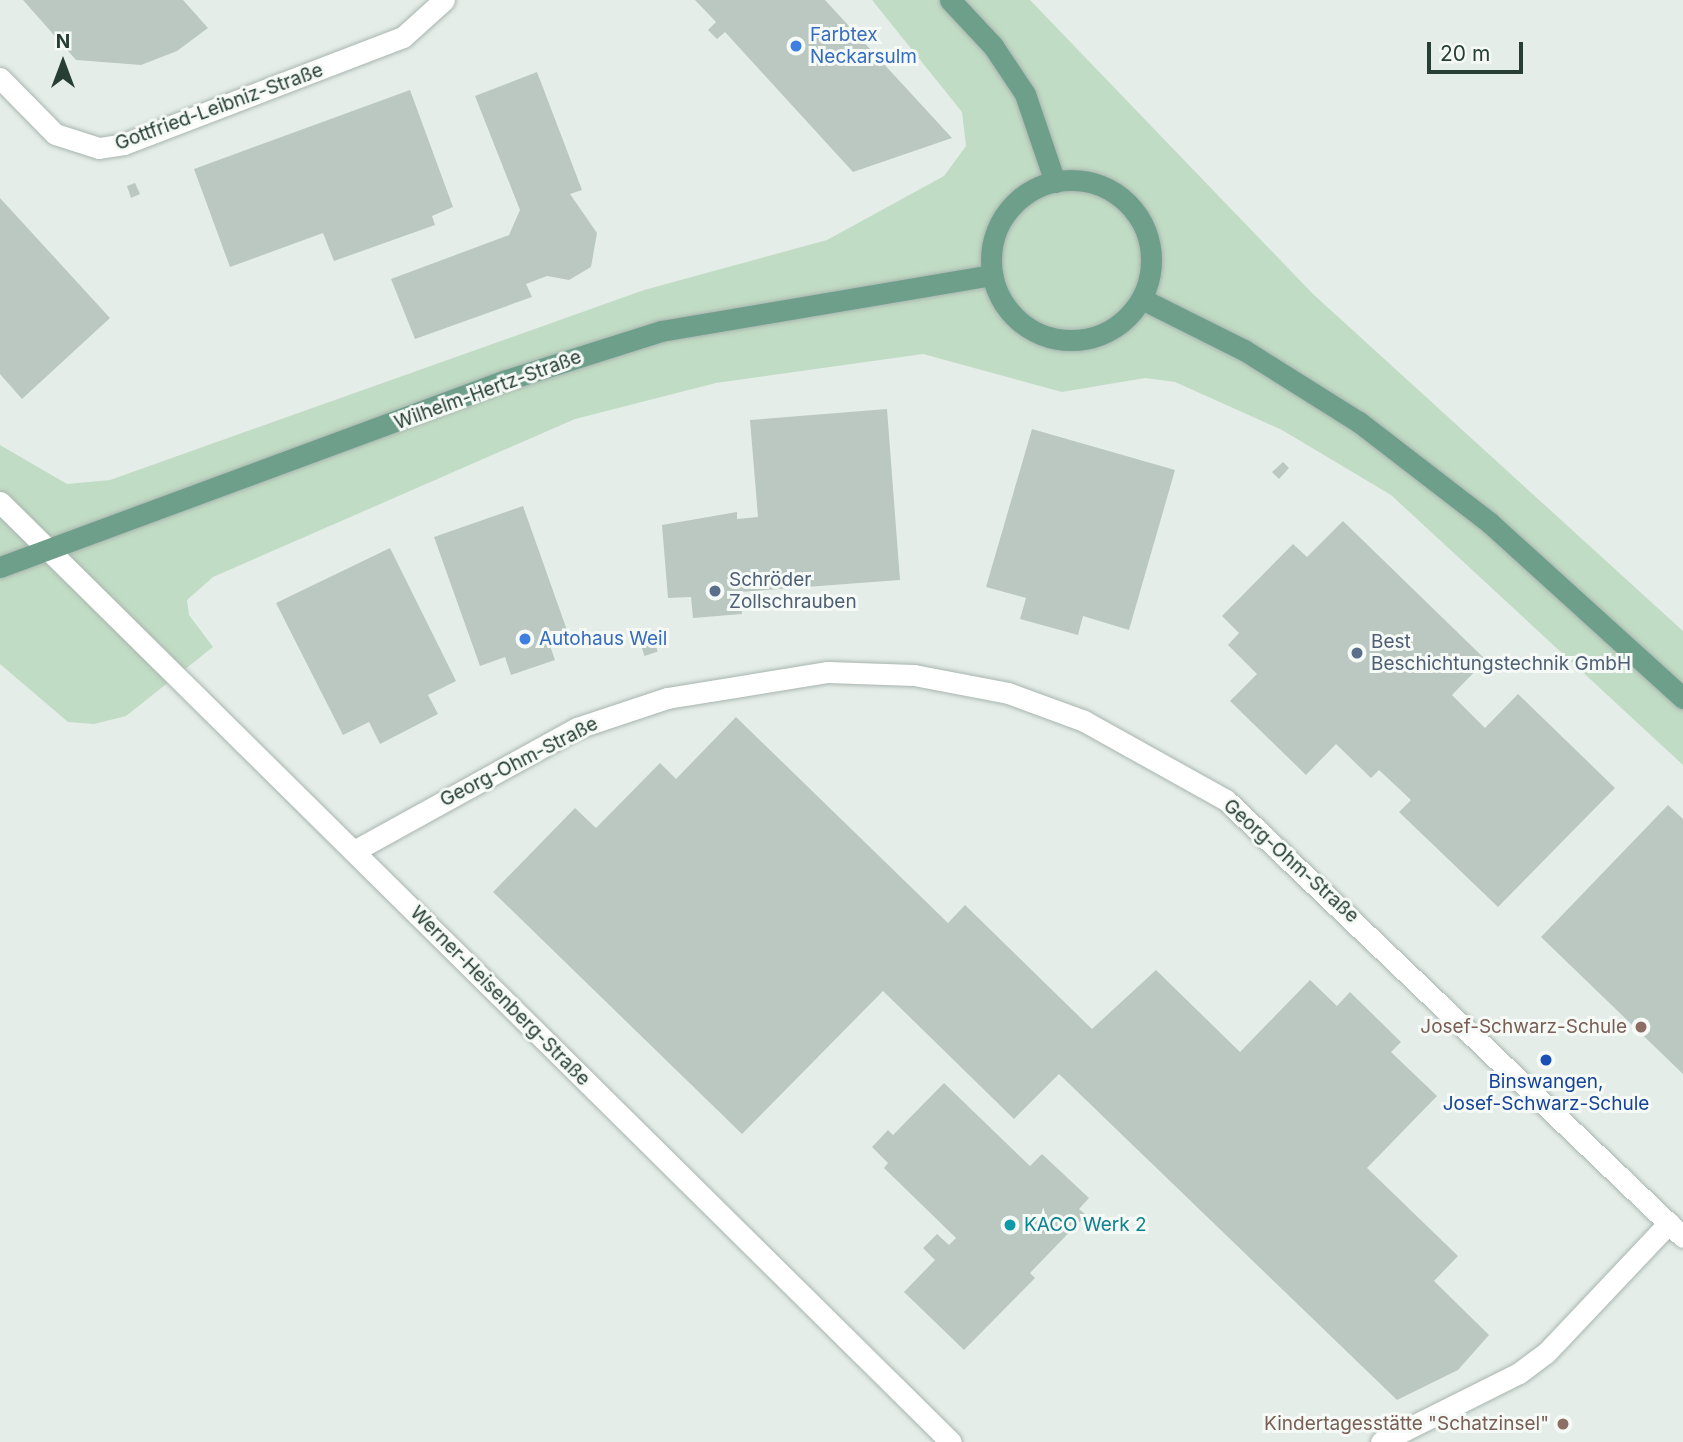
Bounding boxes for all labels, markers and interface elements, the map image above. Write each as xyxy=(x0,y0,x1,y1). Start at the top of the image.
place label: Farbtex Neckarsulm xyxy=(810,24,917,68)
north arrow xyxy=(28,28,98,98)
scale bar xyxy=(1431,28,1527,72)
text: N xyxy=(56,30,70,53)
marker: Farbtex Neckarsulm xyxy=(788,38,804,54)
text: 20 m xyxy=(1440,41,1490,66)
street label: Gottfried-Leibniz-Straße xyxy=(112,59,326,155)
street label: Wilhelm-Hertz-Straße xyxy=(391,346,585,434)
place label: Schröder Zollschrauben xyxy=(729,569,857,613)
marker: Schröder Zollschrauben xyxy=(707,583,723,599)
place label: Autohaus Weil xyxy=(539,628,667,650)
marker: Autohaus Weil xyxy=(517,631,533,647)
place label: Best Beschichtungstechnik GmbH xyxy=(1371,631,1631,675)
marker: Best Beschichtungstechnik GmbH xyxy=(1349,645,1365,661)
street label: Georg-Ohm-Straße xyxy=(436,712,602,812)
street label: Georg-Ohm-Straße xyxy=(1219,794,1363,928)
street label: Werner-Heisenberg-Straße xyxy=(405,901,595,1091)
place label: Josef-Schwarz-Schule xyxy=(1420,1016,1627,1038)
marker: Josef-Schwarz-Schule xyxy=(1633,1019,1649,1035)
marker: Binswangen, Josef-Schwarz-Schule xyxy=(1538,1052,1554,1068)
place label: Binswangen, Josef-Schwarz-Schule xyxy=(1443,1071,1649,1115)
place label: KACO Werk 2 xyxy=(1024,1214,1147,1236)
marker: KACO Werk 2 xyxy=(1002,1217,1018,1233)
place label: Kindertagesstätte "Schatzinsel" xyxy=(1264,1413,1549,1435)
marker: Kindertagesstätte "Schatzinsel" xyxy=(1555,1416,1571,1432)

